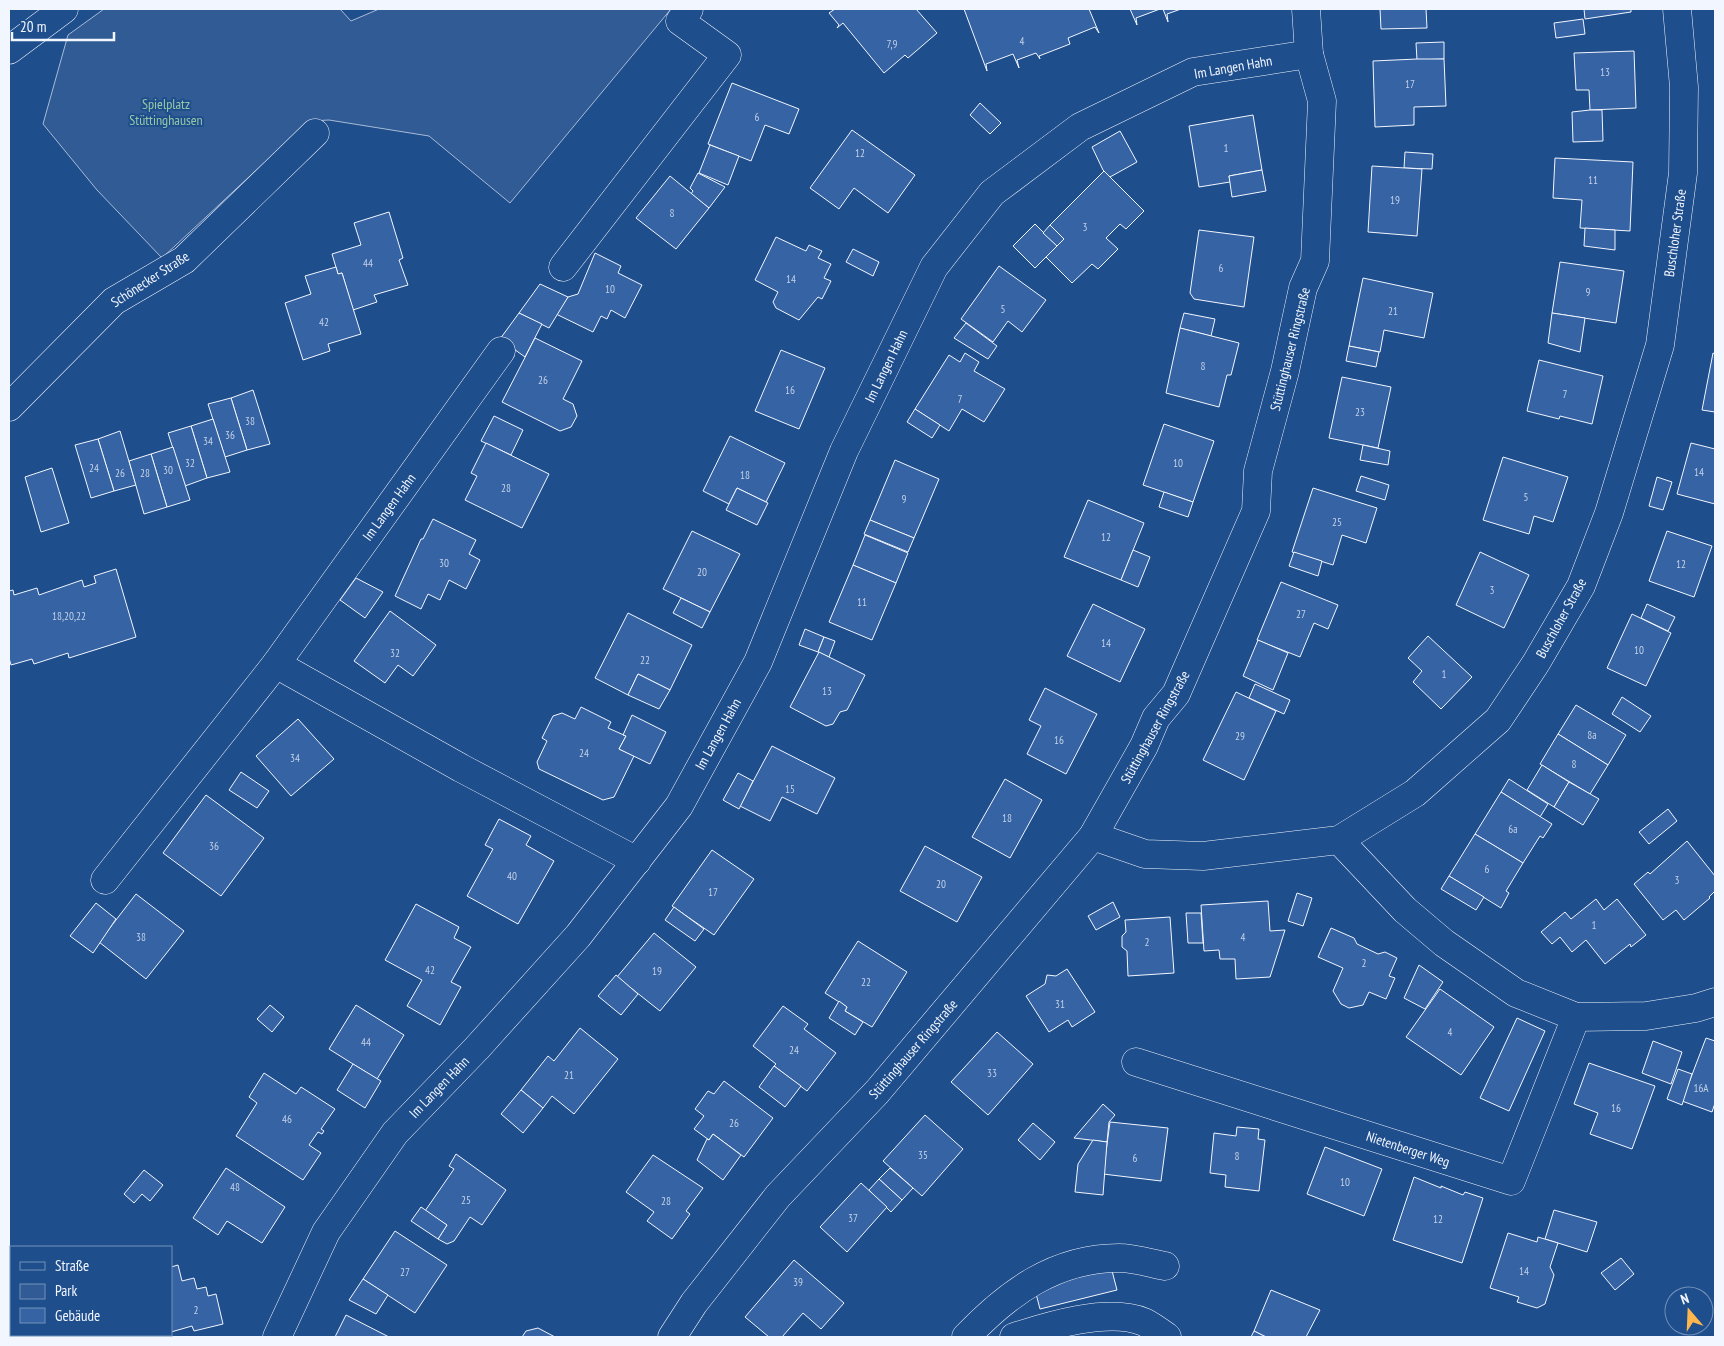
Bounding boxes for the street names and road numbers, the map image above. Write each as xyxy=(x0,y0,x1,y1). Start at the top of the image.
street label: Im Langen Hahn xyxy=(1193,51,1273,83)
street label: Buschloher Straße xyxy=(1660,188,1690,278)
street label: Schönecker Straße xyxy=(107,247,193,311)
street label: Stüttinghauser Ringstraße xyxy=(1266,285,1314,413)
street label: Im Langen Hahn xyxy=(861,327,911,405)
street label: Im Langen Hahn xyxy=(358,470,420,544)
street label: Buschloher Straße xyxy=(1532,575,1590,661)
street label: Stüttinghauser Ringstraße xyxy=(1116,667,1194,787)
street label: Im Langen Hahn xyxy=(691,695,745,773)
street label: Stüttinghauser Ringstraße xyxy=(865,995,961,1103)
street label: Im Langen Hahn xyxy=(405,1052,473,1122)
street label: Nietenberger Weg xyxy=(1364,1127,1452,1171)

